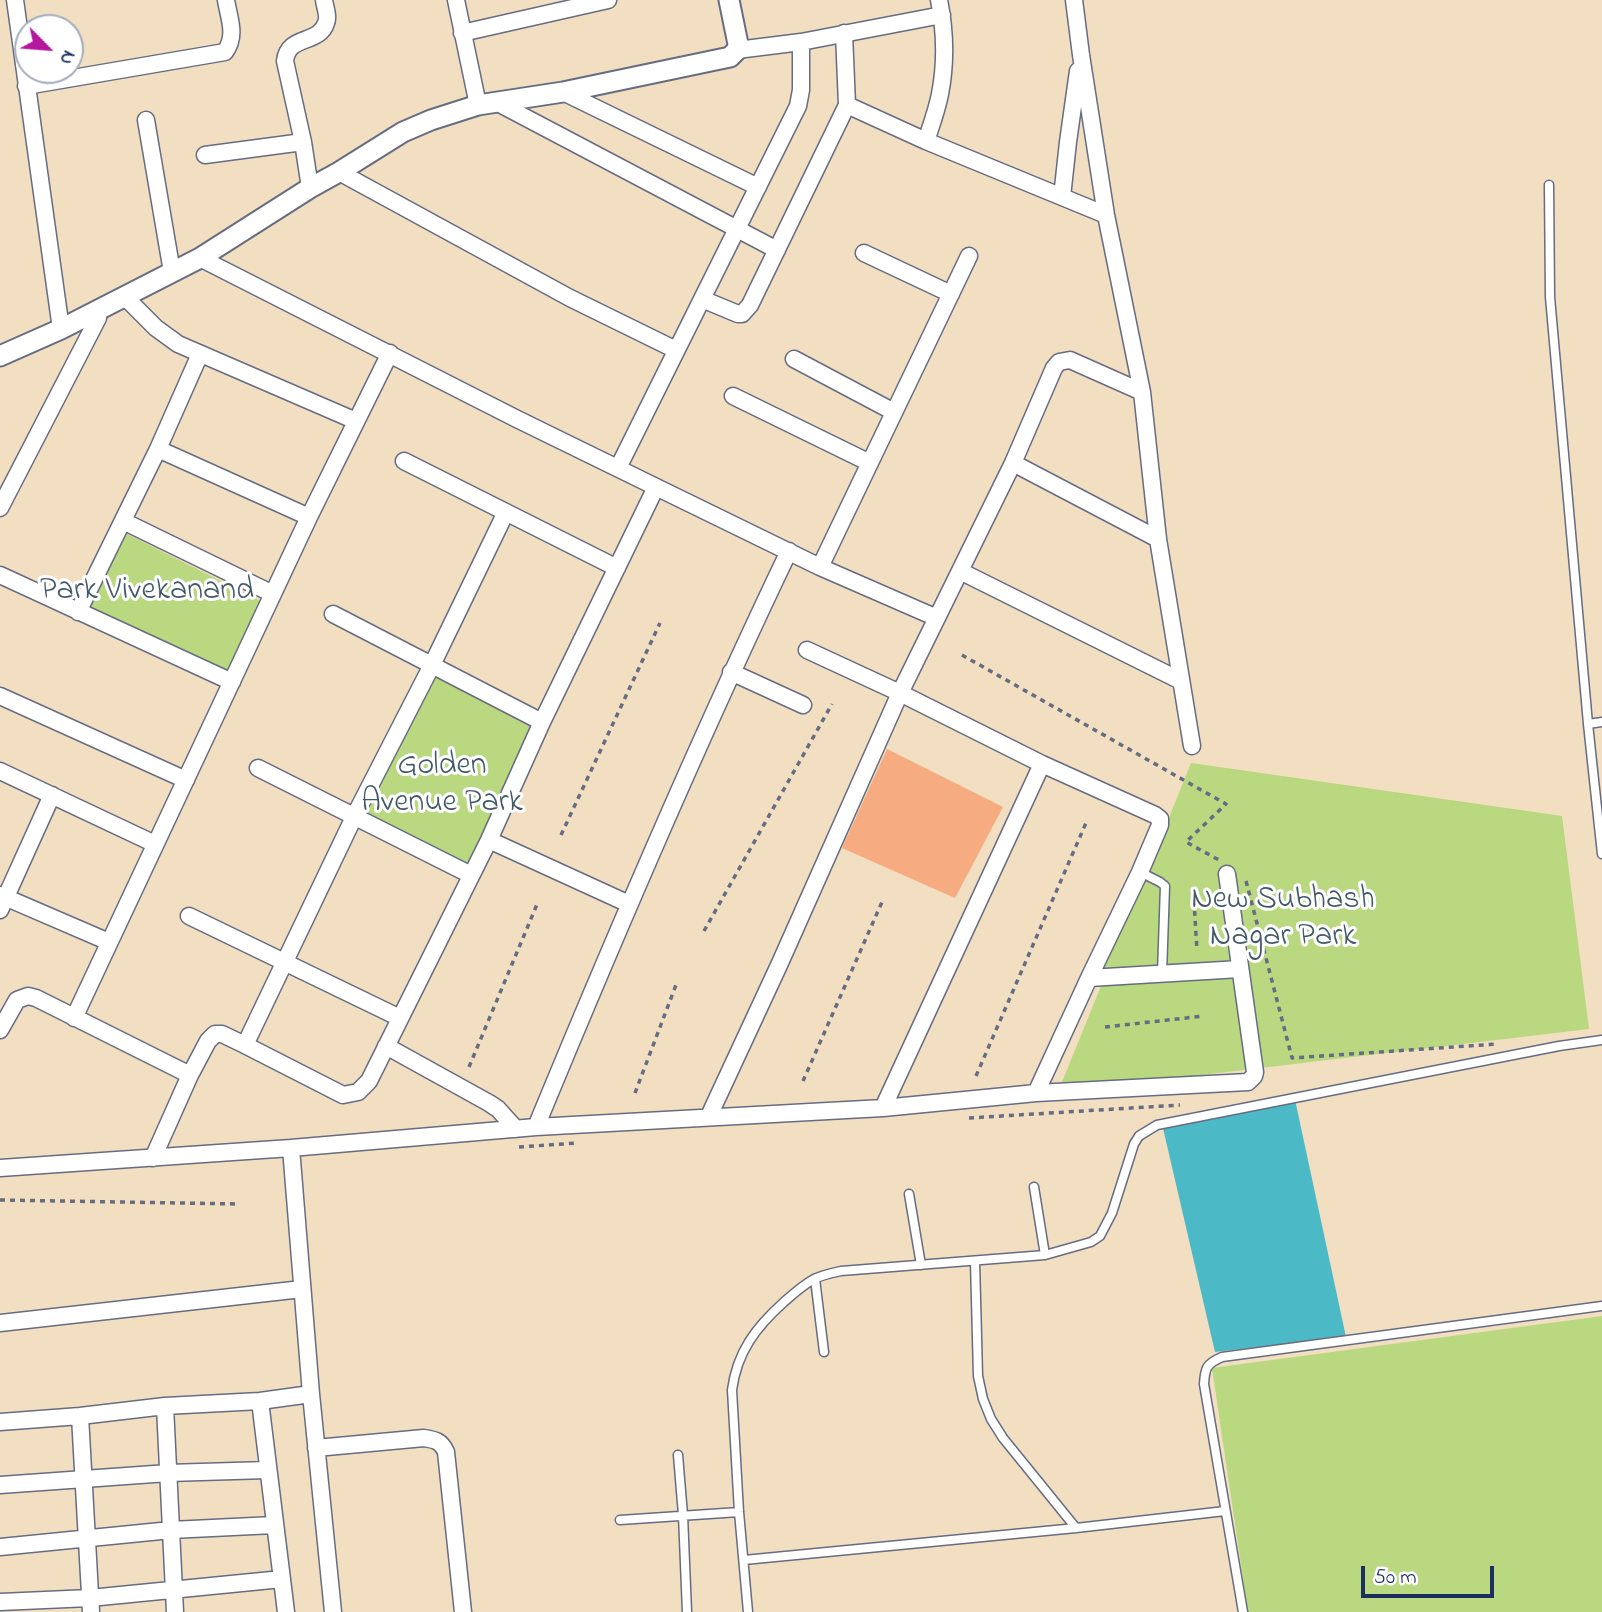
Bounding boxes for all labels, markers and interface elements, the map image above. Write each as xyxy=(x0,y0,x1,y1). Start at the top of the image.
north arrow xyxy=(14,14,84,84)
text: N xyxy=(52,46,82,69)
park label: Park Vivekanand xyxy=(40,574,254,612)
park label: Golden Avenue Park xyxy=(361,749,523,824)
park label: New Subhash Nagar Park xyxy=(1191,883,1375,958)
scale bar xyxy=(1364,1552,1497,1596)
text: 50 m xyxy=(1374,1563,1417,1593)

